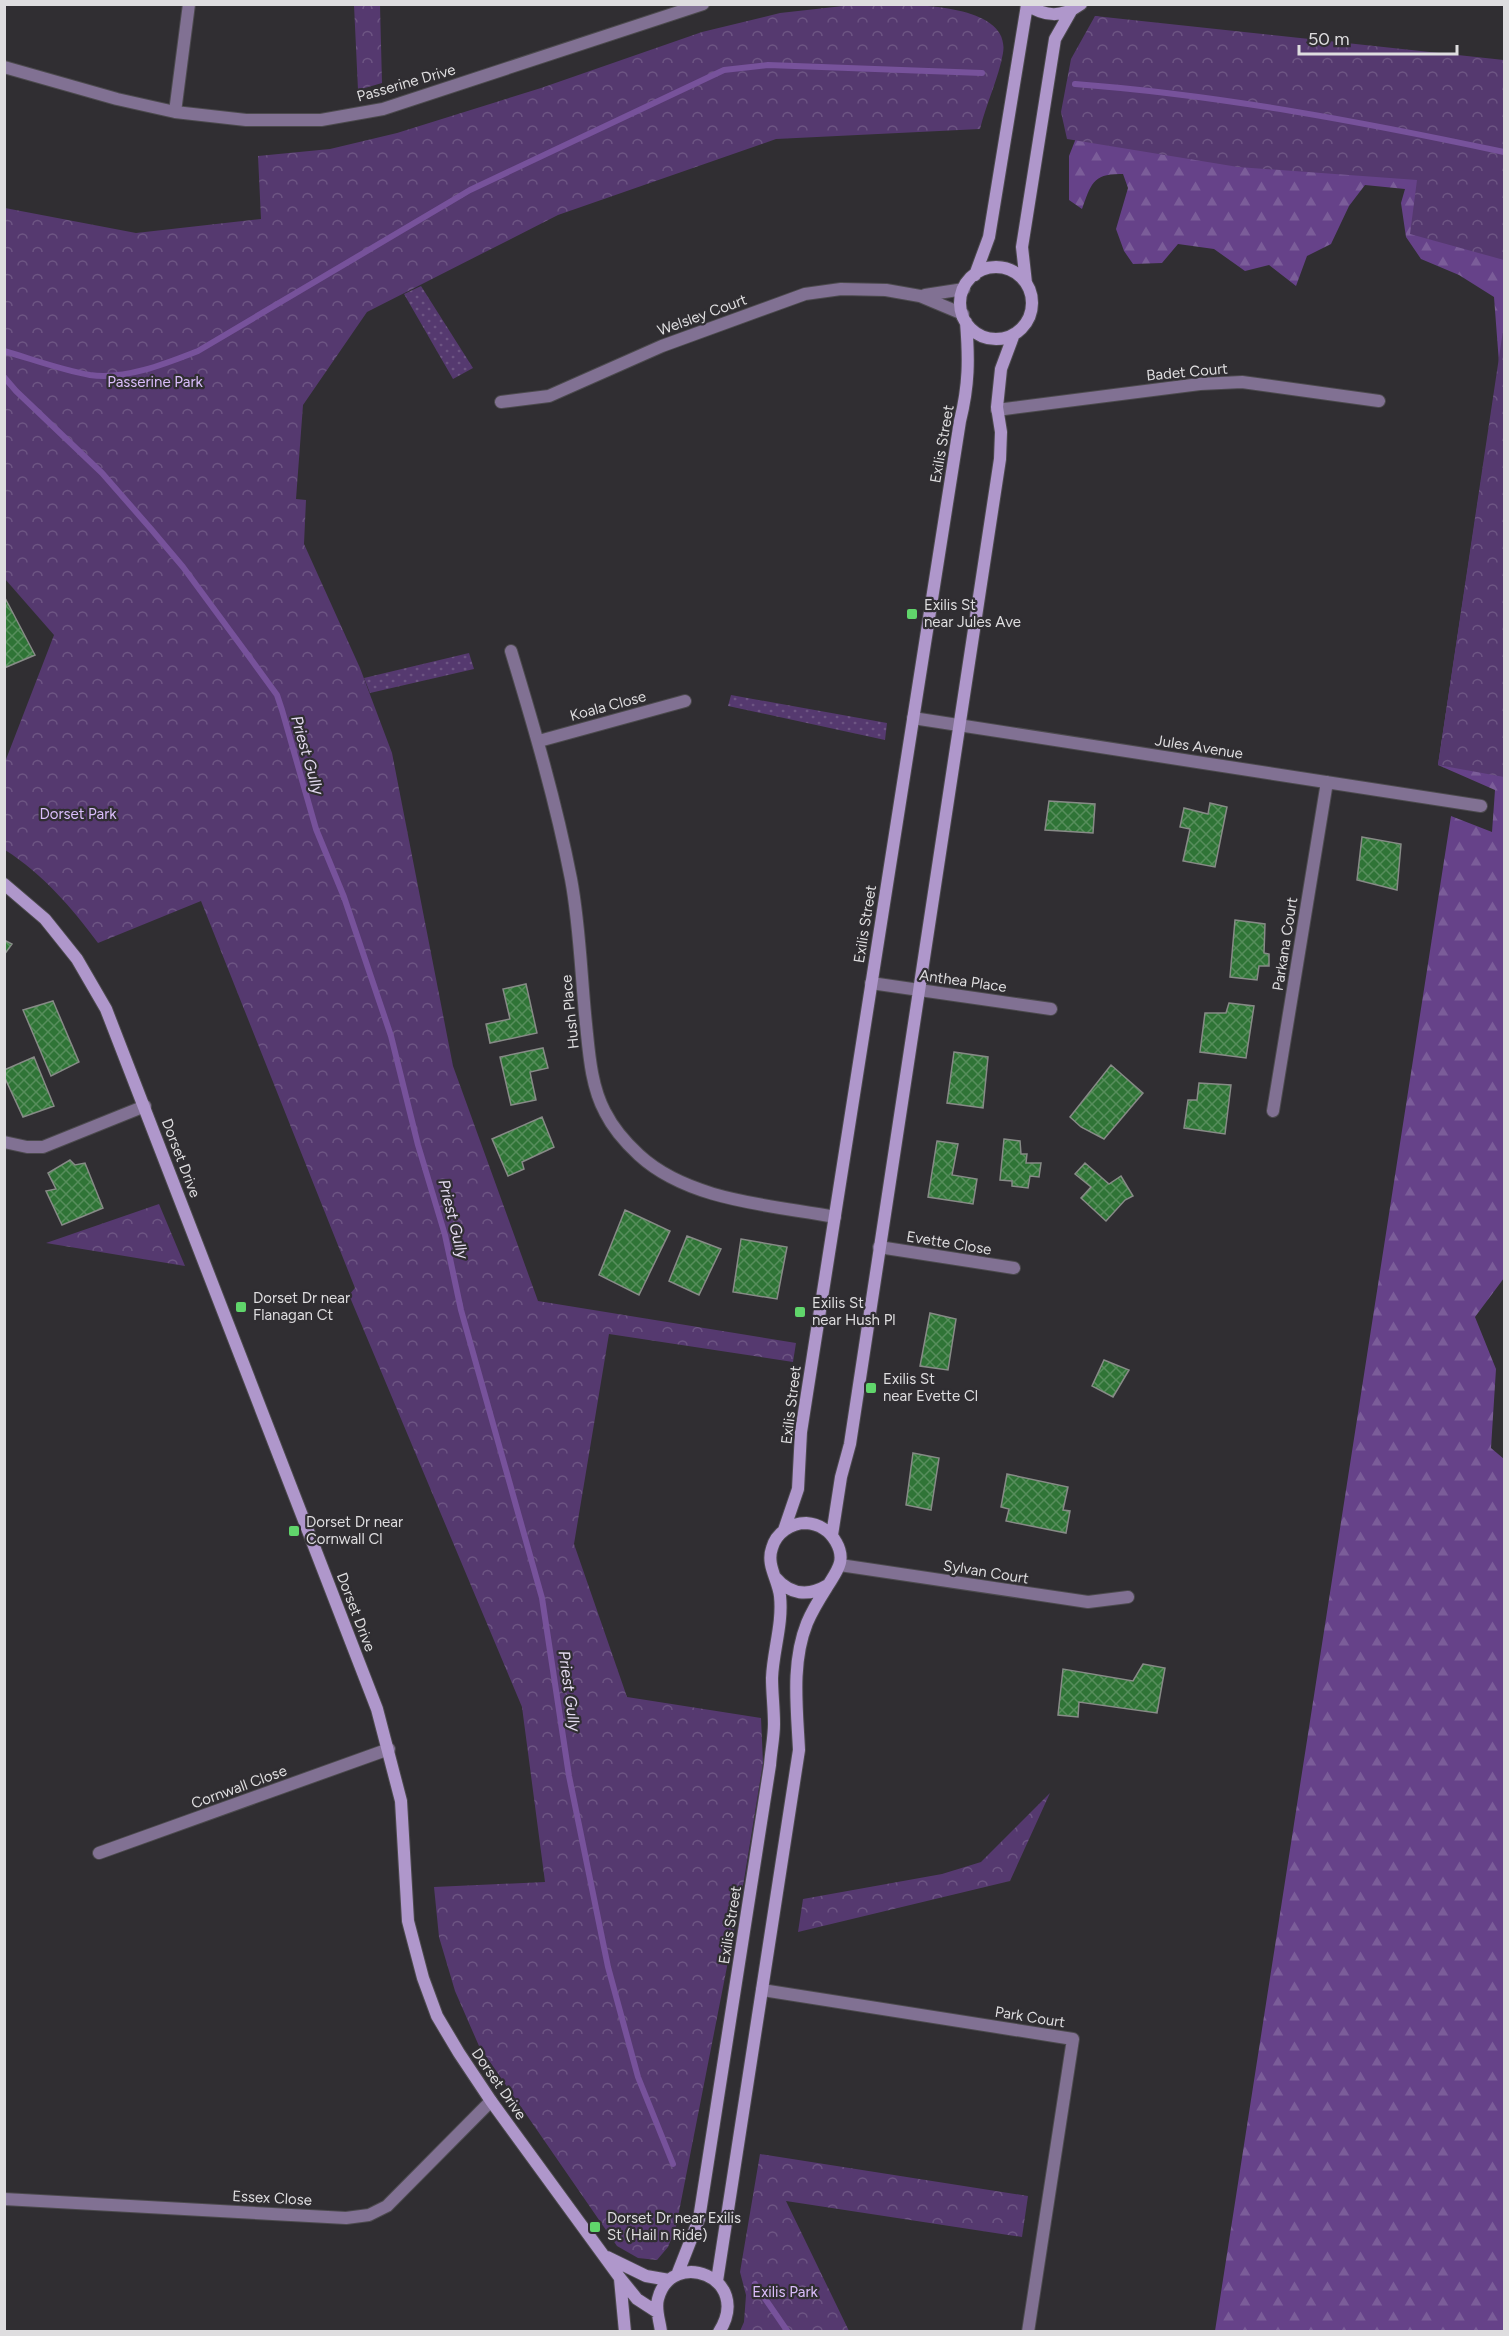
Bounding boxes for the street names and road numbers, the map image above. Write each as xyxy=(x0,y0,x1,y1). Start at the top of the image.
street label: Passerine Drive xyxy=(355,60,457,106)
street label: Welsley Court xyxy=(655,290,749,339)
street label: Badet Court xyxy=(1145,359,1229,385)
street label: Exilis Street xyxy=(926,403,958,484)
street label: Koala Close xyxy=(568,687,648,725)
street label: Jules Avenue xyxy=(1154,731,1244,763)
street label: Exilis Street xyxy=(850,883,880,964)
street label: Parkana Court xyxy=(1269,896,1301,992)
street label: Anthea Place xyxy=(918,966,1008,996)
street label: Hush Place xyxy=(557,974,583,1050)
street label: Dorset Drive xyxy=(158,1116,204,1200)
street label: Evette Close xyxy=(905,1227,993,1259)
street label: Exilis Street xyxy=(777,1364,805,1445)
street label: Sylvan Court xyxy=(942,1556,1030,1588)
street label: Dorset Drive xyxy=(333,1570,379,1654)
street label: Cornwall Close xyxy=(189,1761,289,1813)
street label: Exilis Street xyxy=(715,1884,745,1965)
street label: Park Court xyxy=(994,2003,1067,2031)
street label: Dorset Drive xyxy=(468,2045,530,2123)
street label: Essex Close xyxy=(232,2187,312,2209)

